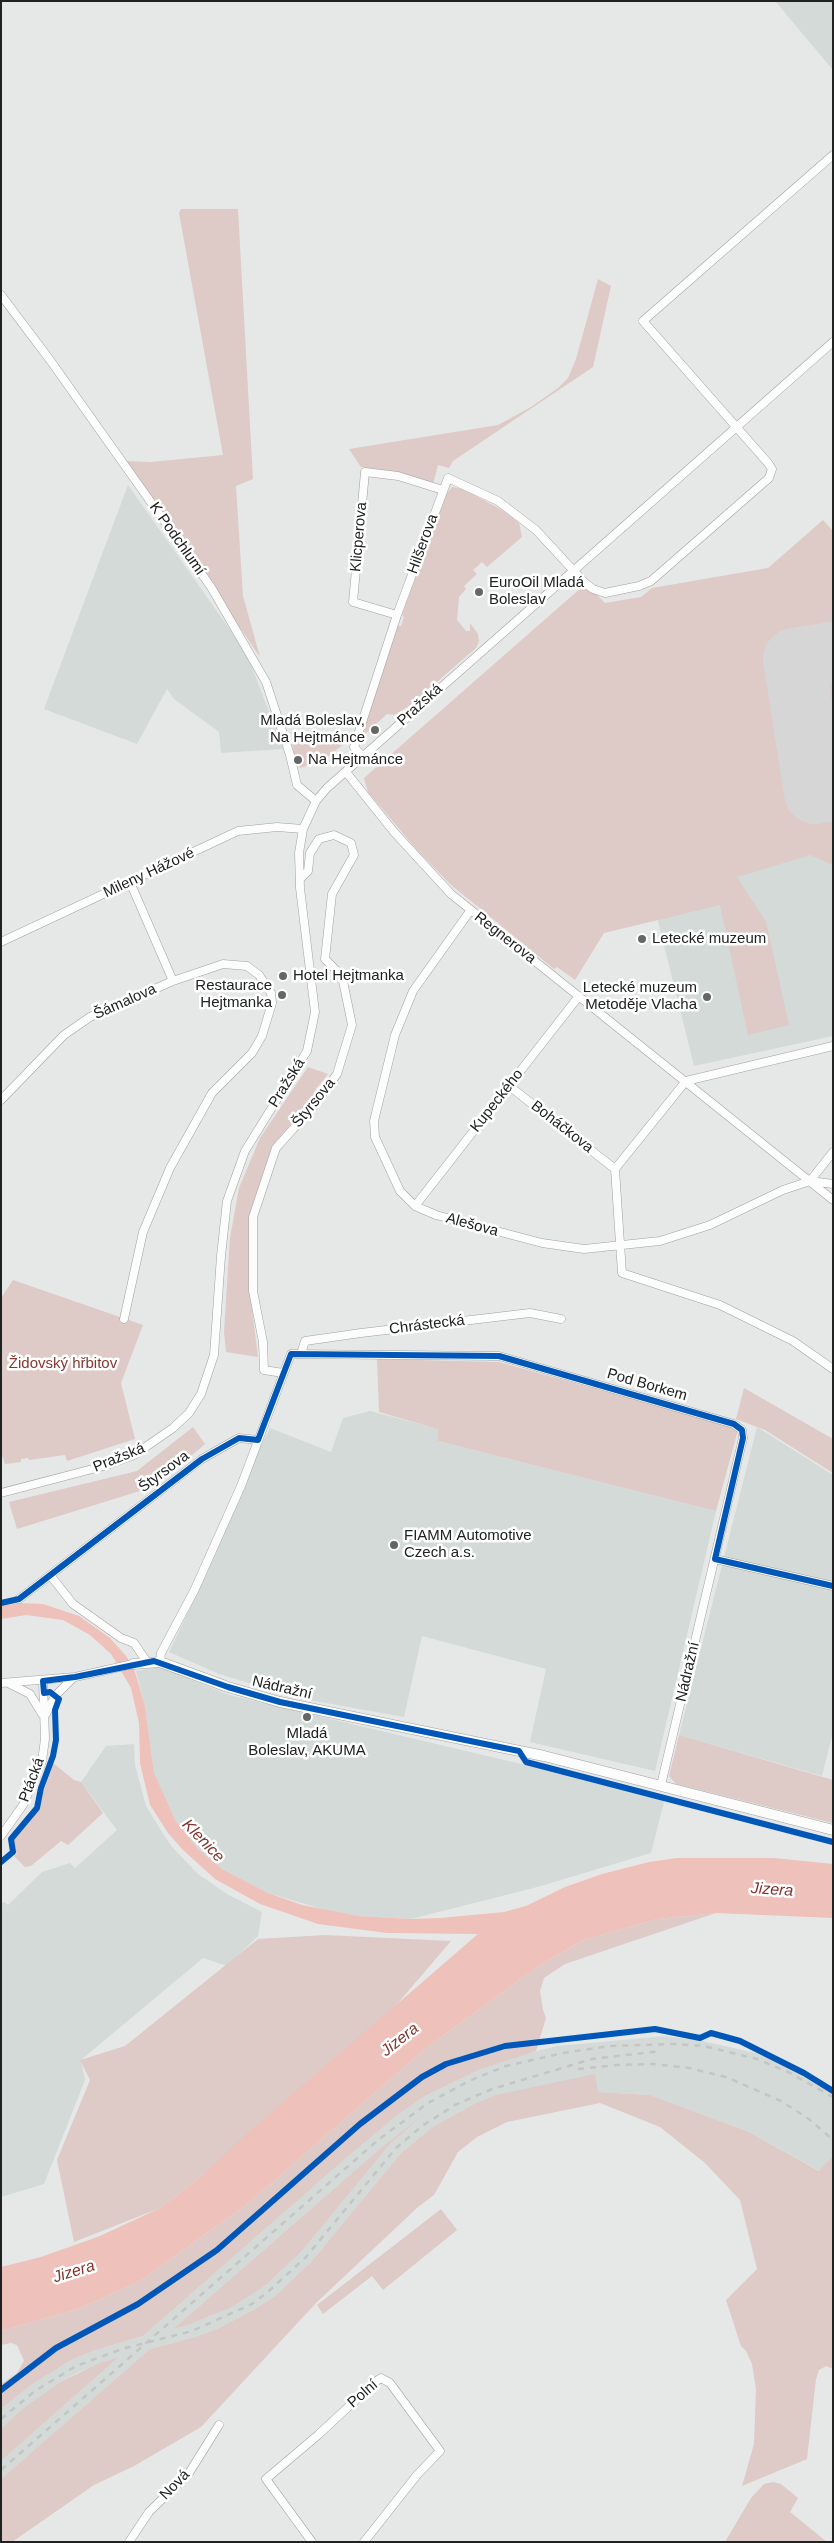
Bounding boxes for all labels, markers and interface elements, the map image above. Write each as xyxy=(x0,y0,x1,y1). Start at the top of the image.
street label: K Podchlumí xyxy=(145,499,209,579)
street label: Klicperova xyxy=(347,501,371,573)
street label: Hilšerova xyxy=(404,512,442,576)
place label: EuroOil Mladá Boleslav xyxy=(489,574,584,609)
marker: EuroOil Mladá Boleslav xyxy=(473,586,485,598)
street label: Pražská xyxy=(394,680,446,730)
place label: Mladá Boleslav, Na Hejtmánce xyxy=(260,712,365,747)
marker: Mladá Boleslav, Na Hejtmánce xyxy=(369,724,381,736)
place label: Na Hejtmánce xyxy=(308,751,403,769)
marker: Na Hejtmánce xyxy=(292,754,304,766)
street label: Mileny Hážové xyxy=(101,844,197,902)
street label: Regnerova xyxy=(471,908,539,968)
place label: Letecké muzeum xyxy=(652,930,766,948)
marker: Letecké muzeum xyxy=(636,933,648,945)
place label: Hotel Hejtmanka xyxy=(293,967,404,985)
marker: Hotel Hejtmanka xyxy=(277,970,289,982)
place label: Restaurace Hejtmanka xyxy=(195,977,272,1012)
place label: Letecké muzeum Metoděje Vlacha xyxy=(583,979,697,1014)
street label: Šámalova xyxy=(91,980,159,1024)
marker: Restaurace Hejtmanka xyxy=(276,989,288,1001)
marker: Letecké muzeum Metoděje Vlacha xyxy=(701,991,713,1003)
street label: Pražská xyxy=(265,1055,309,1111)
street label: Kupeckého xyxy=(467,1066,527,1136)
street label: Štyrsova xyxy=(289,1075,339,1131)
street label: Boháčkova xyxy=(527,1097,597,1157)
street label: Alešova xyxy=(444,1209,500,1241)
street label: Chrástecká xyxy=(388,1311,466,1339)
park label: Židovský hřbitov xyxy=(9,1355,117,1373)
street label: Pod Borkem xyxy=(605,1365,689,1405)
street label: Pražská xyxy=(91,1440,147,1476)
street label: Štyrsova xyxy=(135,1447,193,1497)
place label: FIAMM Automotive Czech a.s. xyxy=(404,1527,532,1562)
marker: FIAMM Automotive Czech a.s. xyxy=(388,1539,400,1551)
street label: Nádražní xyxy=(672,1640,704,1704)
street label: Nádražní xyxy=(250,1672,314,1704)
marker: Mladá Boleslav, AKUMA xyxy=(301,1711,313,1723)
place label: Mladá Boleslav, AKUMA xyxy=(248,1725,366,1760)
street label: Ptácká xyxy=(15,1755,49,1805)
water label: Klenice xyxy=(178,1815,228,1867)
water label: Jizera xyxy=(750,1879,794,1901)
water label: Jizera xyxy=(377,2019,423,2061)
water label: Jizera xyxy=(51,2257,97,2287)
street label: Polní xyxy=(344,2376,382,2412)
street label: Nová xyxy=(156,2466,194,2504)

